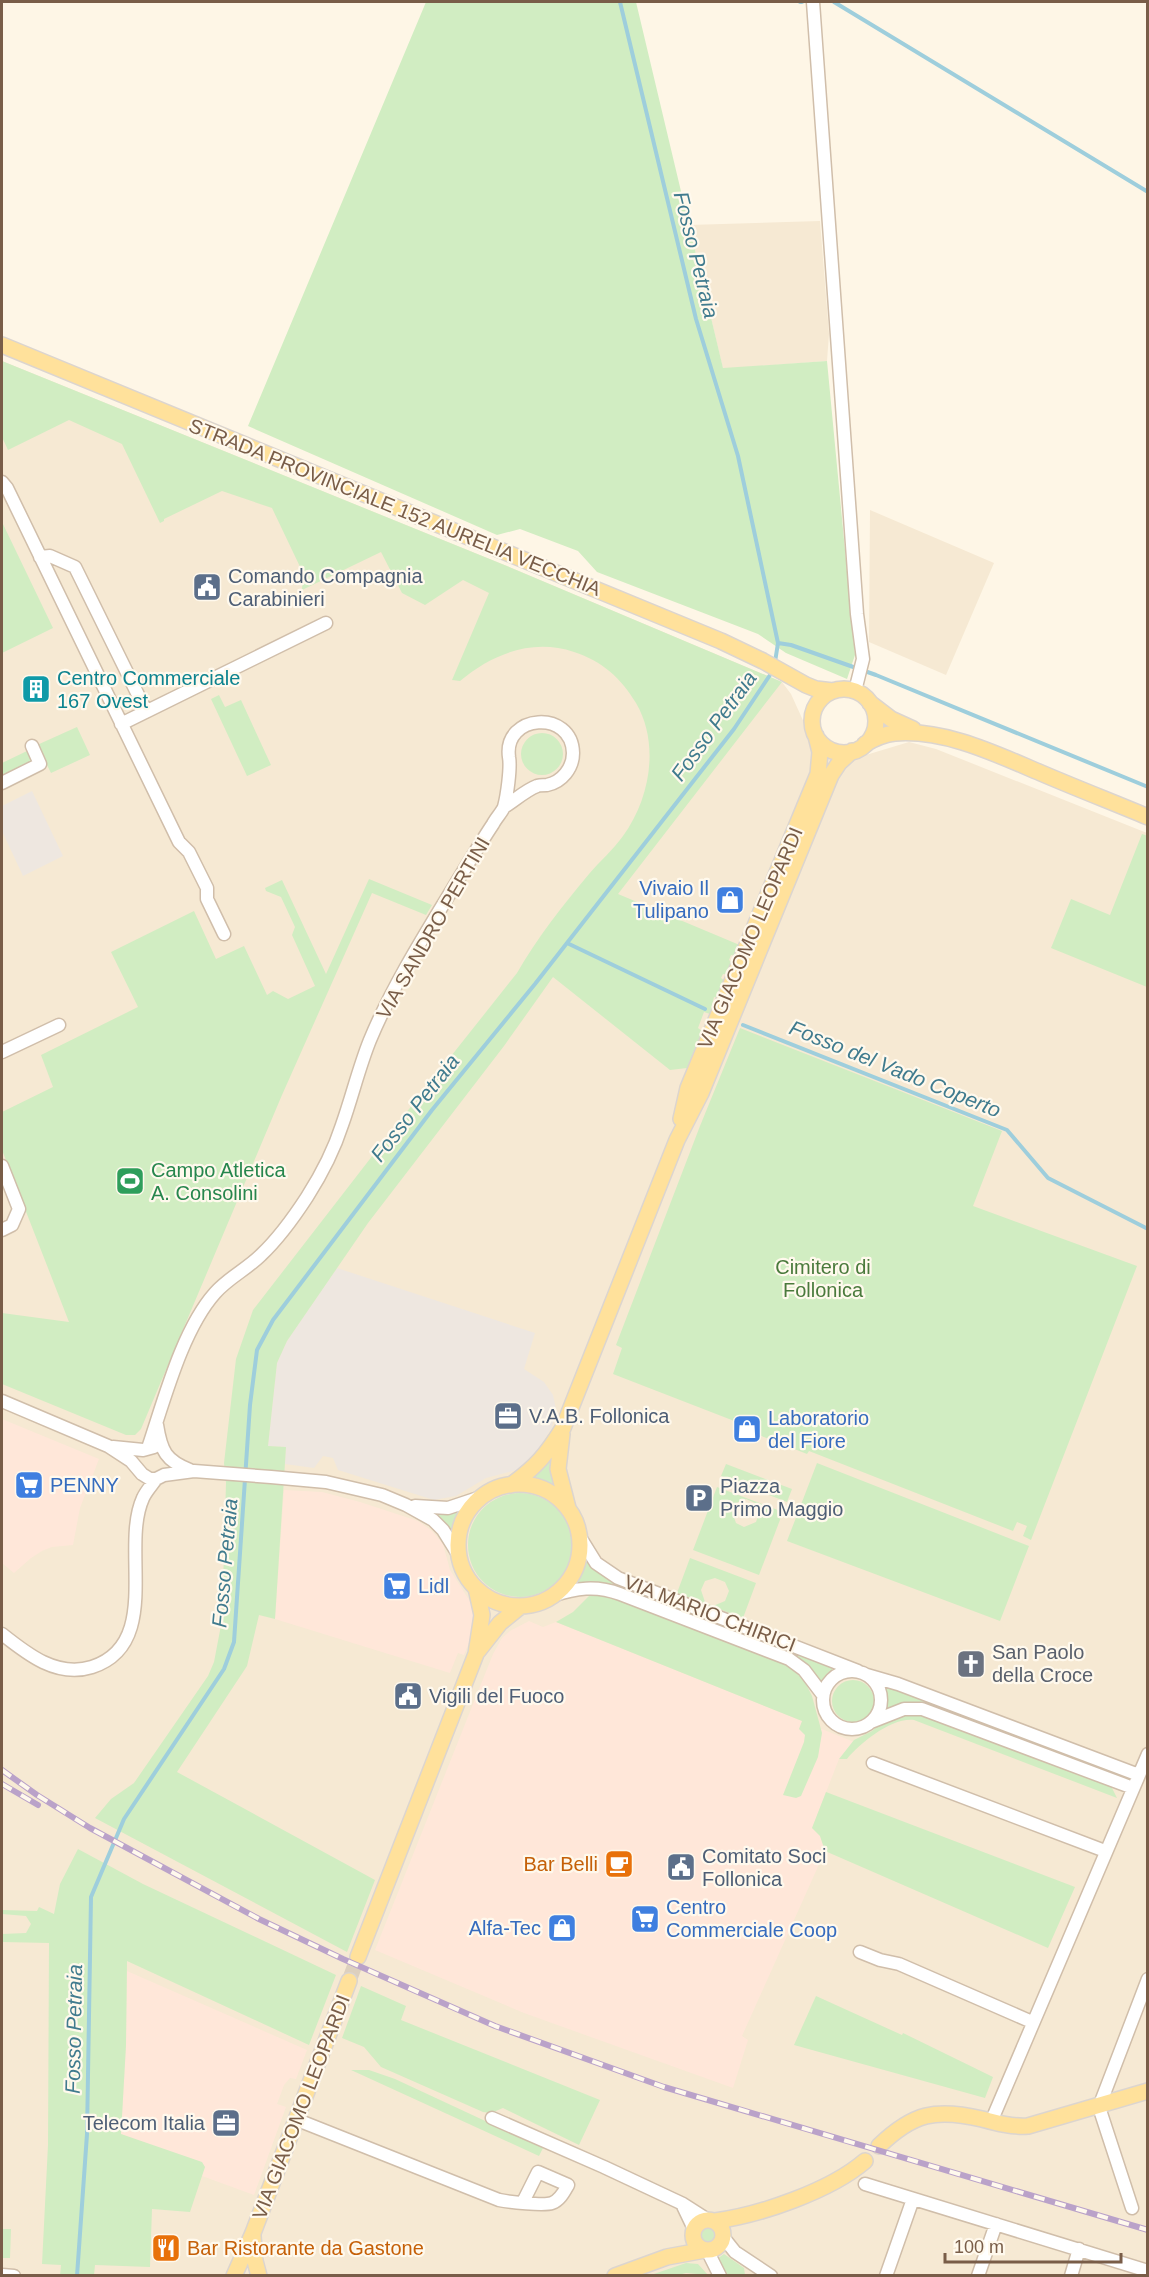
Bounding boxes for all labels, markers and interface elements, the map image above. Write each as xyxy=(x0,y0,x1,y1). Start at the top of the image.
water label: Fosso Petraia xyxy=(670,189,723,321)
street label: STRADA PROVINCIALE 152 AURELIA VECCHIA xyxy=(186,414,605,600)
place label: Comando Compagnia Carabinieri xyxy=(228,565,423,610)
public building icon: Comando Compagnia Carabinieri xyxy=(191,571,223,603)
place label: Centro Commerciale 167 Ovest xyxy=(57,667,240,712)
water label: Fosso Petraia xyxy=(666,667,761,785)
building icon: Centro Commerciale 167 Ovest xyxy=(20,673,52,705)
street label: VIA GIACOMO LEOPARDI xyxy=(693,824,807,1052)
street label: VIA SANDRO PERTINI xyxy=(372,833,494,1023)
place label: Vivaio Il Tulipano xyxy=(633,877,709,922)
shop icon: Vivaio Il Tulipano xyxy=(714,884,746,916)
water label: Fosso del Vado Coperto xyxy=(786,1016,1004,1122)
water label: Fosso Petraia xyxy=(366,1050,464,1166)
place label: Campo Atletica A. Consolini xyxy=(151,1159,286,1204)
sports icon: Campo Atletica A. Consolini xyxy=(114,1165,146,1197)
park label: Cimitero di Follonica xyxy=(775,1256,871,1301)
office icon: V.A.B. Follonica xyxy=(492,1400,524,1432)
place label: V.A.B. Follonica xyxy=(529,1405,670,1427)
place label: Laboratorio del Fiore xyxy=(768,1407,869,1452)
shop icon: Laboratorio del Fiore xyxy=(731,1413,763,1445)
supermarket icon: PENNY xyxy=(13,1469,45,1501)
place label: PENNY xyxy=(50,1474,119,1496)
place label: Piazza Primo Maggio xyxy=(720,1475,843,1520)
parking icon: Piazza Primo Maggio xyxy=(683,1482,715,1514)
water label: Fosso Petraia xyxy=(207,1497,242,1628)
supermarket icon: Lidl xyxy=(381,1570,413,1602)
street label: VIA MARIO CHIRICI xyxy=(621,1570,799,1656)
place label: Lidl xyxy=(418,1575,449,1597)
place label: San Paolo della Croce xyxy=(992,1641,1093,1686)
church icon: San Paolo della Croce xyxy=(955,1648,987,1680)
public building icon: Vigili del Fuoco xyxy=(392,1680,424,1712)
place label: Vigili del Fuoco xyxy=(429,1685,564,1707)
place label: Comitato Soci Follonica xyxy=(702,1845,827,1890)
cafe icon: Bar Belli xyxy=(603,1848,635,1880)
public building icon: Comitato Soci Follonica xyxy=(665,1851,697,1883)
place label: Bar Belli xyxy=(524,1853,598,1875)
place label: Centro Commerciale Coop xyxy=(666,1896,837,1941)
supermarket icon: Centro Commerciale Coop xyxy=(629,1903,661,1935)
shop icon: Alfa-Tec xyxy=(546,1912,578,1944)
place label: Alfa-Tec xyxy=(469,1917,541,1939)
water label: Fosso Petraia xyxy=(61,1964,86,2094)
street label: VIA GIACOMO LEOPARDI xyxy=(248,1992,354,2222)
office icon: Telecom Italia xyxy=(210,2107,242,2139)
place label: Telecom Italia xyxy=(83,2112,206,2134)
scale bar xyxy=(945,2226,1120,2264)
restaurant icon: Bar Ristorante da Gastone xyxy=(150,2232,182,2264)
place label: Bar Ristorante da Gastone xyxy=(187,2237,424,2259)
text: 100 m xyxy=(954,2237,1004,2257)

